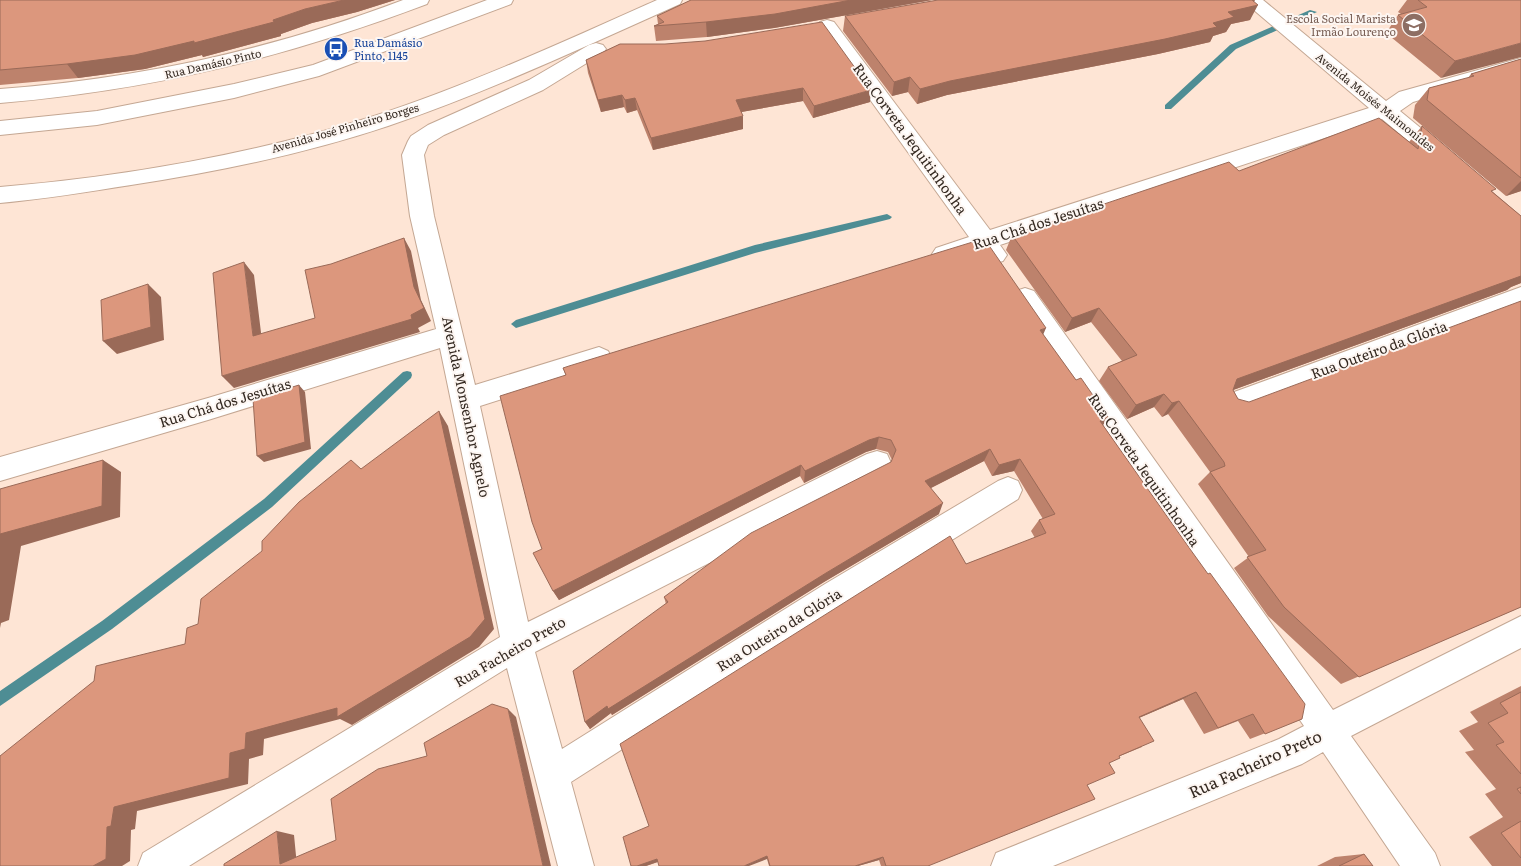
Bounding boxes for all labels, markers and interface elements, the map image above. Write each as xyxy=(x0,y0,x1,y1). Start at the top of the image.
place label: Escola Social Marista Irmão Lourenço xyxy=(1286,10,1396,39)
school or university icon: Escola Social Marista Irmão Lourenço xyxy=(1401,12,1427,38)
place label: Rua Damásio Pinto, 1145 xyxy=(354,34,422,63)
bus stop icon: Rua Damásio Pinto, 1145 xyxy=(323,36,349,62)
street label: Rua Damásio Pinto xyxy=(163,44,263,82)
street label: Avenida Moisés Maimonides xyxy=(1313,48,1438,154)
street label: Rua Corveta Jequitinhonha xyxy=(849,59,973,219)
street label: Avenida José Pinheiro Borges xyxy=(269,98,420,156)
street label: Rua Chá dos Jesuítas xyxy=(970,192,1106,254)
street label: Avenida Monsenhor Agnelo xyxy=(438,315,496,499)
street label: Rua Outeiro da Glória xyxy=(1308,315,1450,383)
street label: Rua Chá dos Jesuítas xyxy=(157,373,293,432)
street label: Rua Corveta Jequitinhonha xyxy=(1084,389,1206,550)
street label: Rua Outeiro da Glória xyxy=(712,582,845,676)
street label: Rua Facheiro Preto xyxy=(450,611,569,691)
street label: Rua Facheiro Preto xyxy=(1184,723,1325,803)

